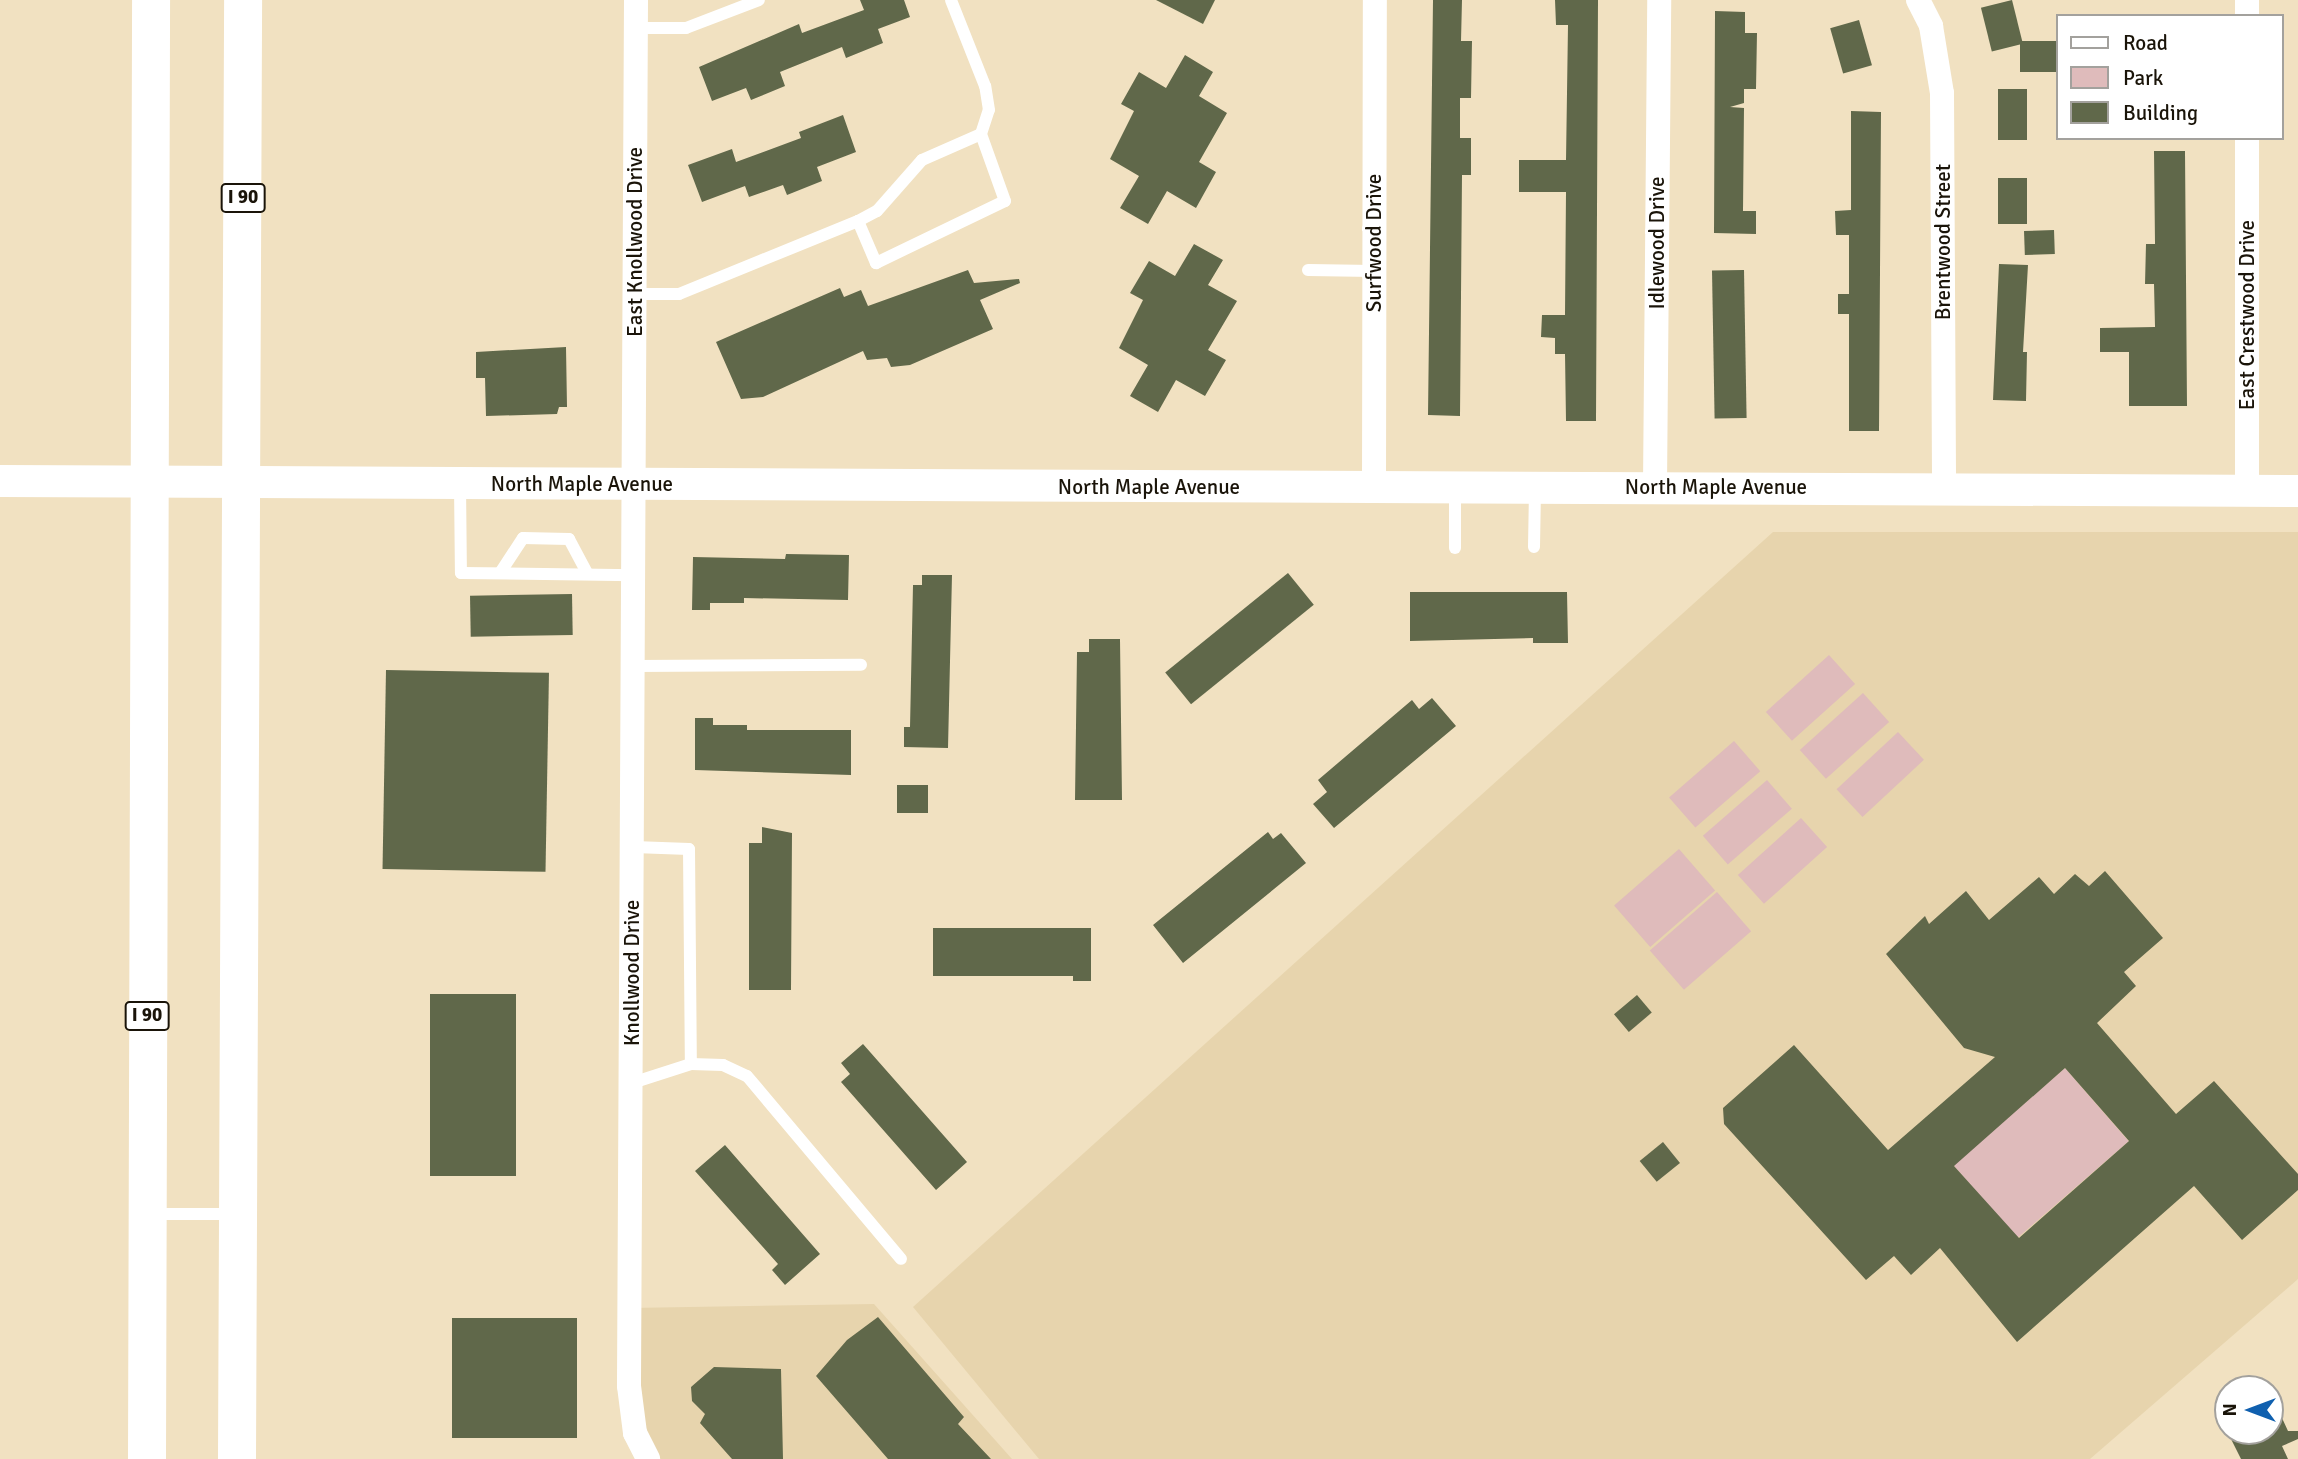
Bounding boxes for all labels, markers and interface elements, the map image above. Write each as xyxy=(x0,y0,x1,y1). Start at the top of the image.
legend xyxy=(2056,14,2284,140)
text: Road xyxy=(2123,30,2168,56)
text: Park xyxy=(2123,65,2163,91)
text: Building xyxy=(2123,100,2198,126)
street label: East Knollwood Drive xyxy=(622,147,648,337)
street label: Brentwood Street xyxy=(1930,164,1956,320)
street label: Surfwood Drive xyxy=(1361,174,1387,312)
street label: Idlewood Drive xyxy=(1644,177,1670,309)
road number: I 90 xyxy=(220,182,266,214)
street label: East Crestwood Drive xyxy=(2234,220,2260,410)
street label: North Maple Avenue xyxy=(491,471,673,497)
street label: North Maple Avenue xyxy=(1058,474,1240,500)
street label: North Maple Avenue xyxy=(1625,474,1807,500)
street label: Knollwood Drive xyxy=(619,900,645,1046)
road number: I 90 xyxy=(124,1000,170,1032)
north arrow xyxy=(2214,1375,2284,1445)
text: N xyxy=(2218,1403,2242,1417)

